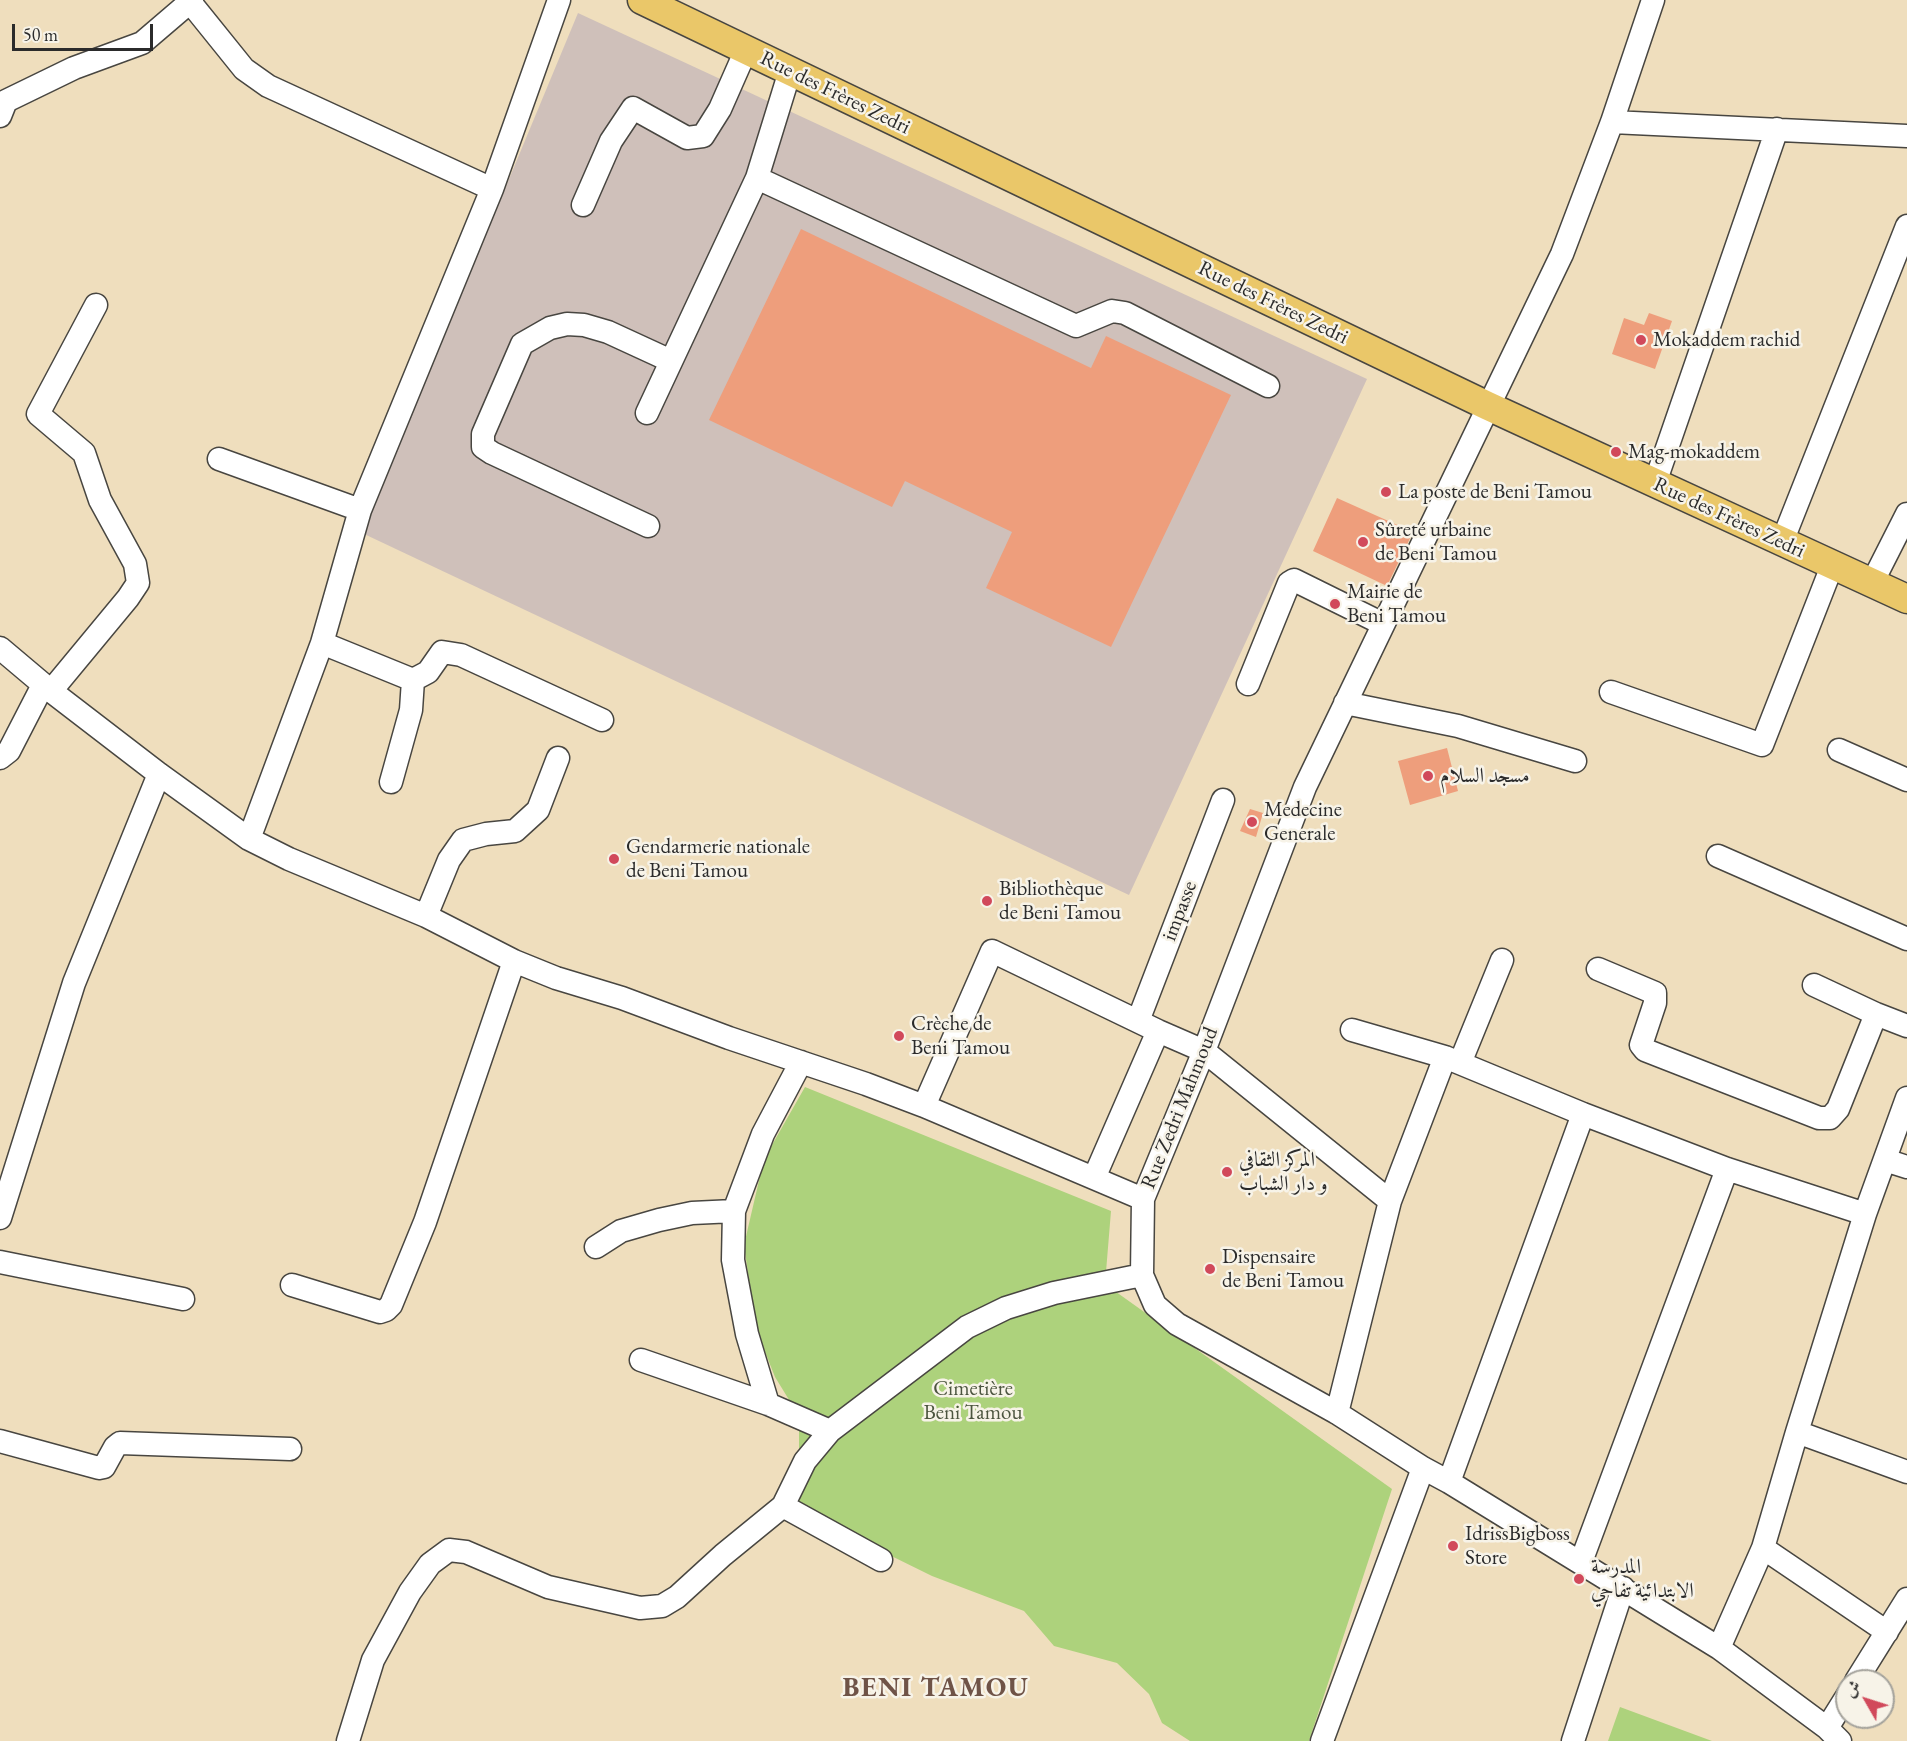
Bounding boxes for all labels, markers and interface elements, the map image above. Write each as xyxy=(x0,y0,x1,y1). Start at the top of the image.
scale bar xyxy=(15,12,156,50)
text: 50 m xyxy=(23,23,58,46)
street label: Rue des Frères Zedri xyxy=(756,46,914,140)
street label: Rue des Frères Zedri xyxy=(1194,256,1352,350)
place label: Mokaddem rachid xyxy=(1653,327,1800,353)
marker: Mokaddem rachid xyxy=(1634,333,1648,347)
place label: Mag-mokaddem xyxy=(1628,439,1760,465)
marker: Mag-mokaddem xyxy=(1609,445,1623,459)
street label: Rue des Frères Zedri xyxy=(1649,472,1809,564)
place label: La poste de Beni Tamou xyxy=(1398,479,1592,505)
marker: La poste de Beni Tamou xyxy=(1379,485,1393,499)
place label: Sûreté urbaine de Beni Tamou xyxy=(1375,517,1497,567)
marker: Sûreté urbaine de Beni Tamou xyxy=(1356,535,1370,549)
place label: Mairie de Beni Tamou xyxy=(1347,579,1446,629)
marker: Mairie de Beni Tamou xyxy=(1328,597,1342,611)
place label: مسجد السلام xyxy=(1440,763,1530,789)
marker: مسجد السلام xyxy=(1421,769,1435,783)
place label: Medecine Generale xyxy=(1264,797,1342,847)
marker: Medecine Generale xyxy=(1245,815,1259,829)
place label: Gendarmerie nationale de Beni Tamou xyxy=(626,834,810,884)
marker: Gendarmerie nationale de Beni Tamou xyxy=(607,852,621,866)
place label: Bibliothèque de Beni Tamou xyxy=(999,876,1121,926)
street label: impasse xyxy=(1157,877,1203,945)
marker: Bibliothèque de Beni Tamou xyxy=(980,894,994,908)
place label: Crèche de Beni Tamou xyxy=(911,1011,1010,1061)
street label: Rue Zedri Mahmoud xyxy=(1136,1023,1224,1193)
marker: Crèche de Beni Tamou xyxy=(892,1029,906,1043)
place label: المركز الثقافي و دار الشباب xyxy=(1239,1147,1328,1197)
marker: المركز الثقافي و دار الشباب xyxy=(1220,1165,1234,1179)
place label: Dispensaire de Beni Tamou xyxy=(1222,1244,1344,1294)
marker: Dispensaire de Beni Tamou xyxy=(1203,1262,1217,1276)
park label: Cimetière Beni Tamou xyxy=(924,1376,1022,1426)
place label: IdrissBigboss Store xyxy=(1465,1521,1570,1571)
marker: IdrissBigboss Store xyxy=(1446,1539,1460,1553)
place label: المدرسة الابتدائية تفاحي xyxy=(1591,1554,1694,1604)
marker: المدرسة الابتدائية تفاحي xyxy=(1572,1572,1586,1586)
north arrow xyxy=(1835,1669,1895,1729)
district label: BENI TAMOU xyxy=(843,1673,1029,1705)
text: ش xyxy=(1839,1676,1865,1701)

